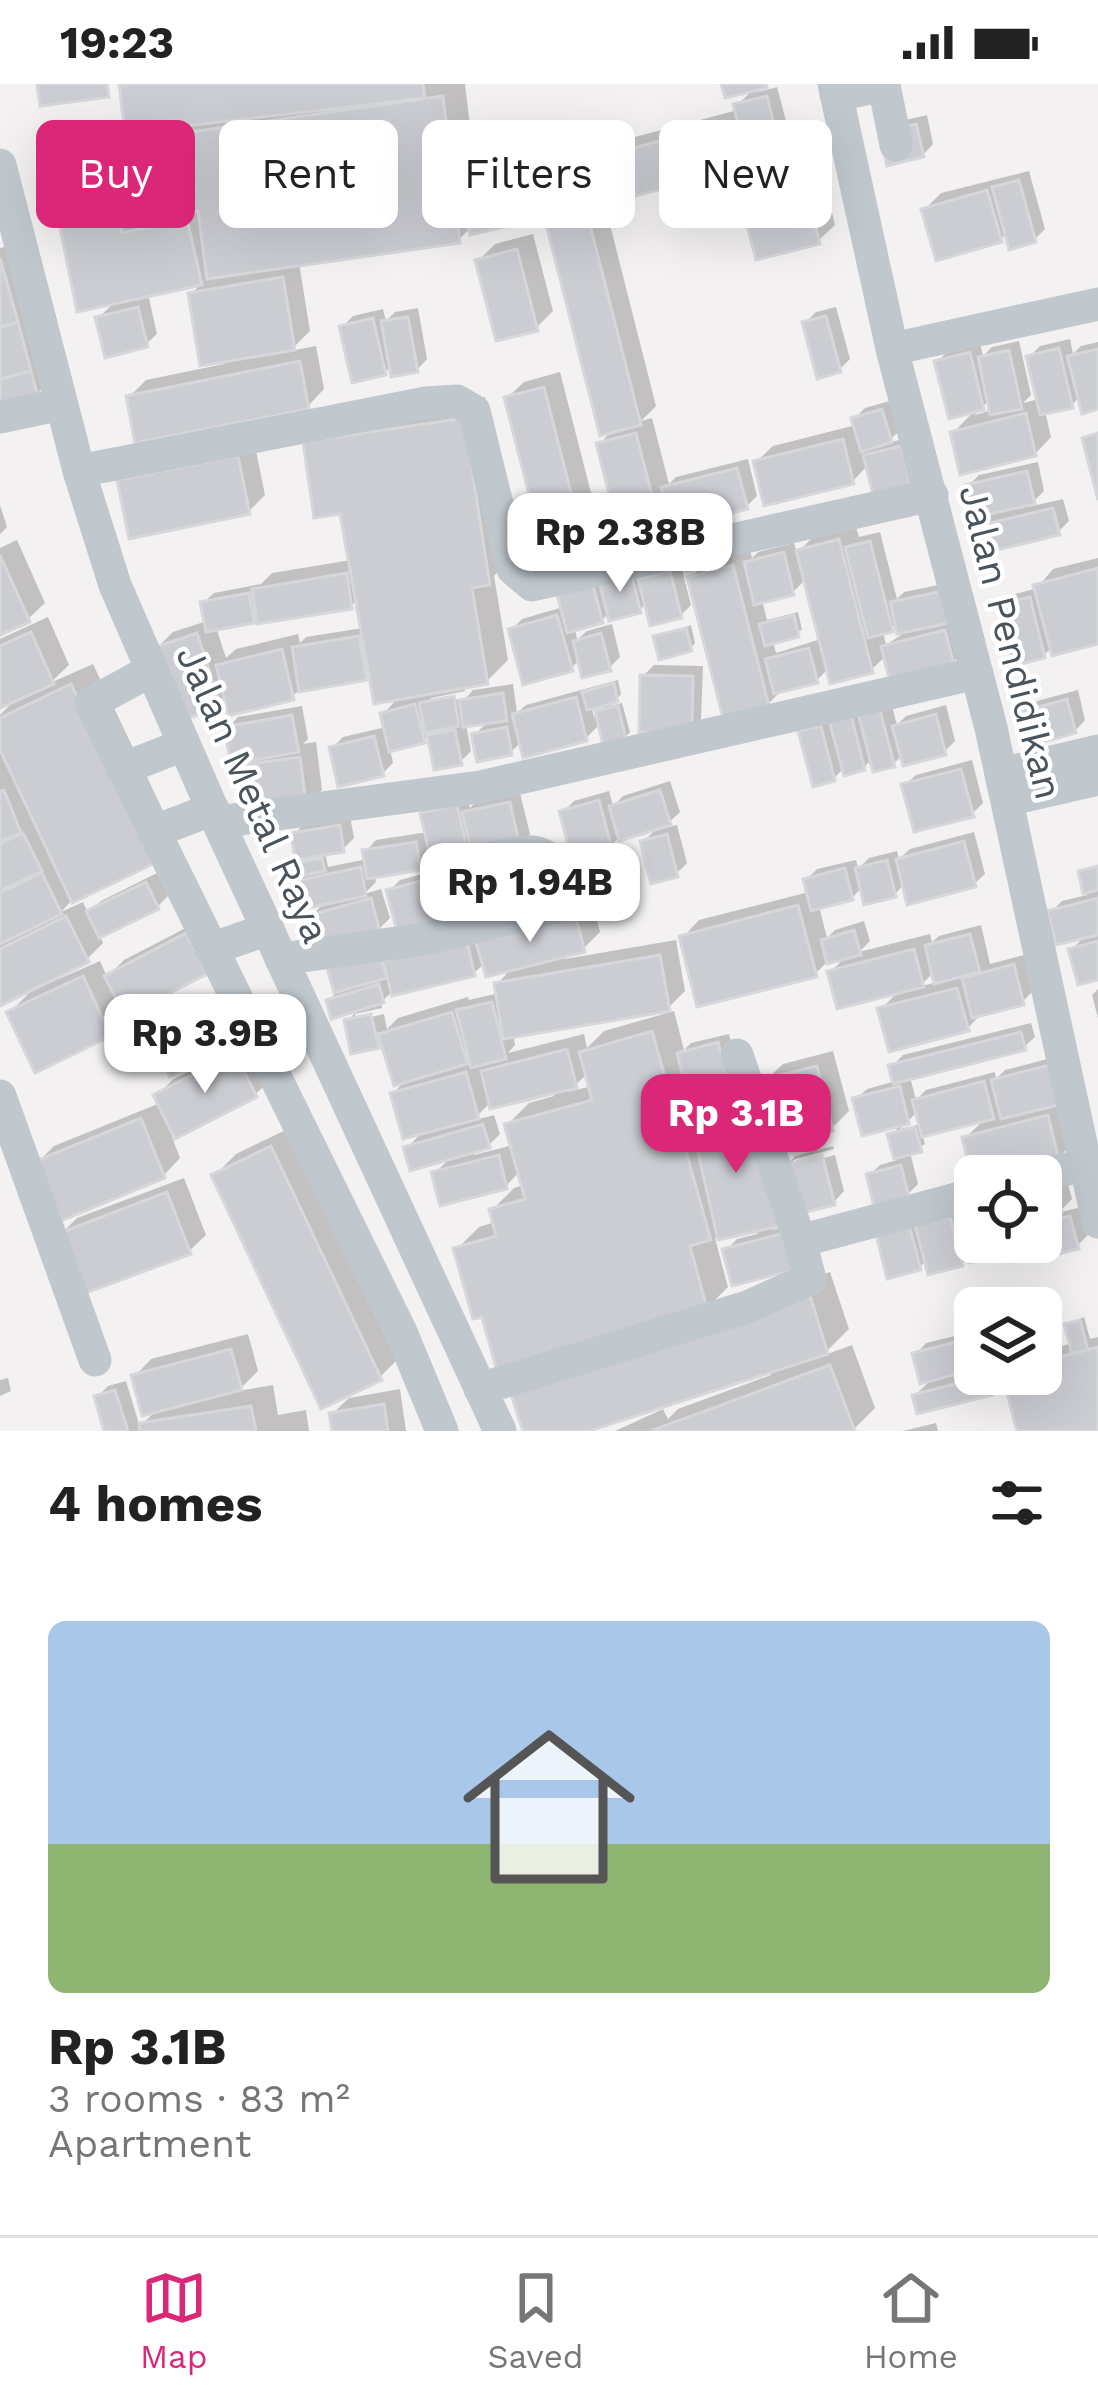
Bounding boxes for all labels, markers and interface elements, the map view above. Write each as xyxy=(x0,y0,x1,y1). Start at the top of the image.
text: 19:23 xyxy=(60,16,174,69)
chip: Buy xyxy=(36,120,195,228)
chip: Rent xyxy=(219,120,398,228)
chip: Filters xyxy=(422,120,635,228)
chip: New xyxy=(659,120,832,228)
street label: Jalan Pendidikan xyxy=(950,480,1072,804)
pin: Rp 2.38B xyxy=(496,493,744,595)
text: Rp 2.38B xyxy=(534,509,706,554)
street label: Jalan Metal Raya xyxy=(167,638,339,950)
pin: Rp 1.94B xyxy=(406,843,654,945)
text: Rp 1.94B xyxy=(447,859,613,904)
pin: Rp 3.9B xyxy=(94,994,316,1096)
text: Rp 3.9B xyxy=(131,1010,279,1055)
pin: Rp 3.1B xyxy=(625,1074,847,1176)
text: Rp 3.1B xyxy=(668,1090,804,1135)
map controls xyxy=(954,1155,1062,1395)
button: locate xyxy=(954,1155,1062,1263)
button: layers xyxy=(954,1287,1062,1395)
icon: filters xyxy=(984,1470,1050,1536)
text: 4 homes xyxy=(48,1474,262,1533)
icon: home xyxy=(441,1699,657,1915)
text: Rp 3.1B xyxy=(48,2017,226,2076)
text: 3 rooms · 83 m² xyxy=(48,2076,350,2121)
text: Apartment xyxy=(48,2121,251,2166)
tab: Map xyxy=(140,2265,207,2376)
tab: Saved xyxy=(488,2265,583,2376)
tab: Home xyxy=(864,2265,958,2376)

